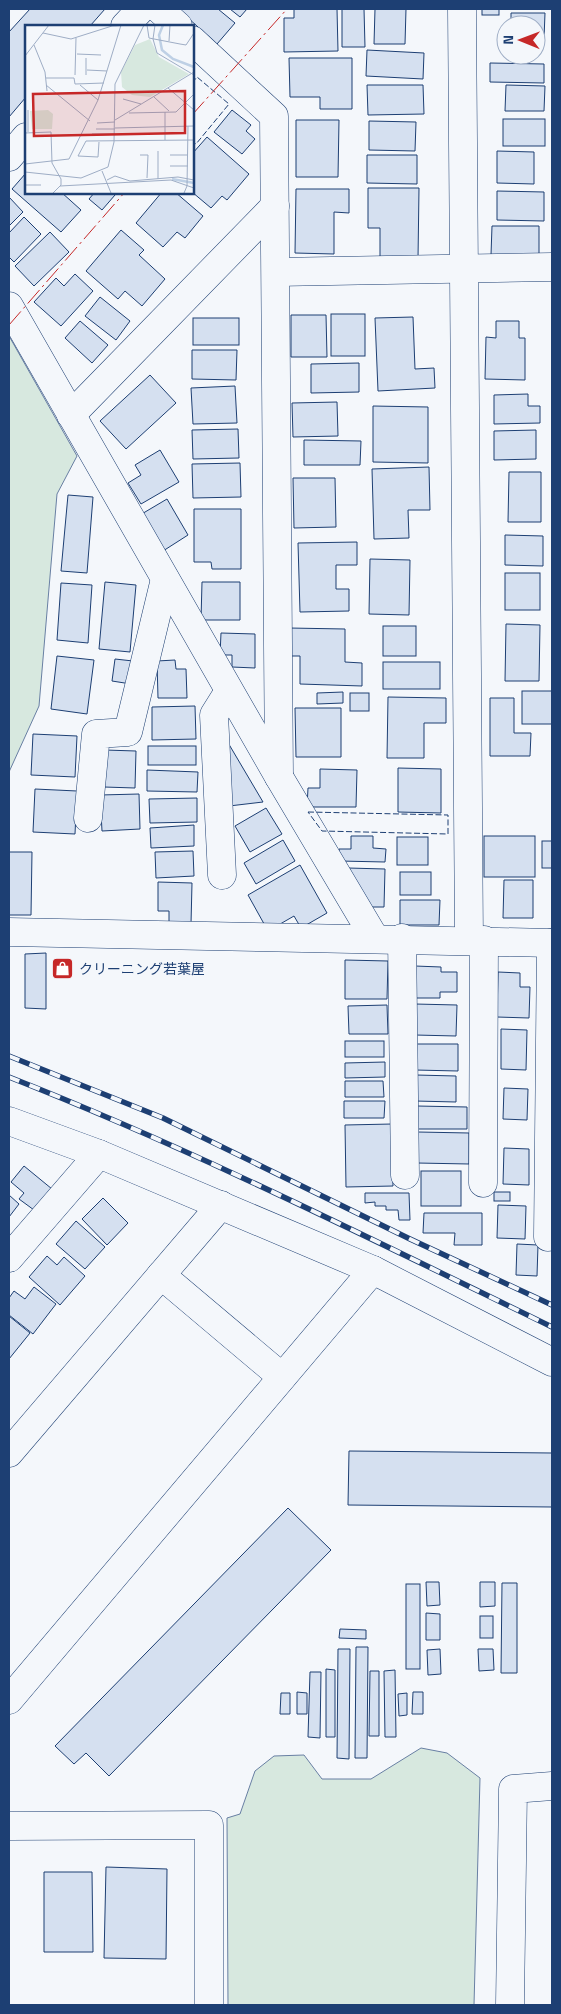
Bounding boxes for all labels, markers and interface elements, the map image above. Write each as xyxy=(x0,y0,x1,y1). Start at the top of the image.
north arrow xyxy=(496,15,546,65)
inset map xyxy=(25,25,194,194)
text: N xyxy=(497,35,518,45)
shop icon: クリーニング若葉屋 xyxy=(51,957,75,981)
place label: クリーニング若葉屋 xyxy=(79,958,205,979)

